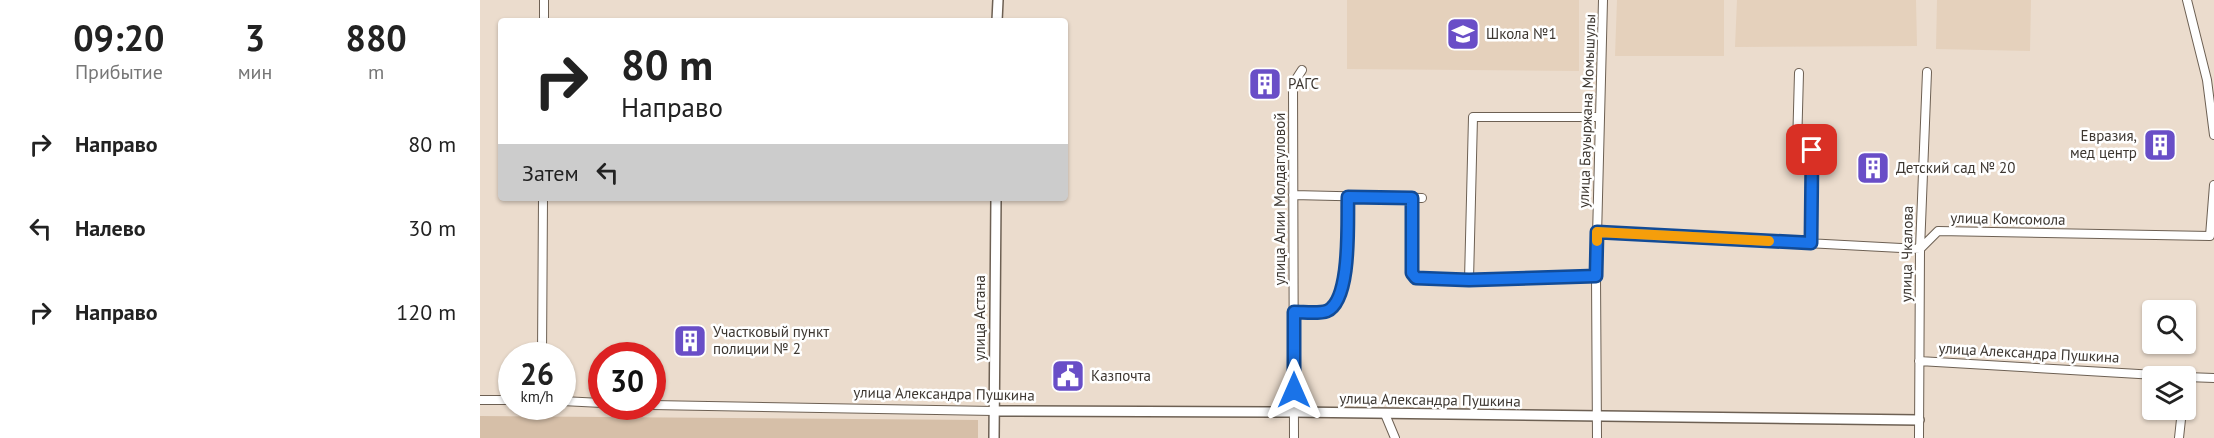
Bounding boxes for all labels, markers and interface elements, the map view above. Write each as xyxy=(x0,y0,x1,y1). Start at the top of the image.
text: 09:20 xyxy=(73,14,165,61)
text: 3 xyxy=(245,14,265,61)
text: 880 xyxy=(346,14,407,61)
street label: улица Бауыржана Момышулы xyxy=(1574,14,1599,208)
school or university icon: Школа №1 xyxy=(1445,16,1481,52)
place label: Школа №1 xyxy=(1486,24,1557,43)
text: 80 m xyxy=(621,37,713,92)
icon: right xyxy=(522,42,600,120)
text: Прибытие xyxy=(75,59,163,85)
text: мин xyxy=(238,59,272,85)
text: m xyxy=(368,59,384,85)
building icon: РАГС xyxy=(1247,66,1283,102)
place label: РАГС xyxy=(1288,74,1319,93)
text: Направо xyxy=(621,90,723,124)
street label: улица Алии Молдагуловой xyxy=(1270,113,1289,285)
pin xyxy=(1786,124,1837,175)
place label: Евразия, мед центр xyxy=(2070,126,2137,162)
building icon: Евразия, мед центр xyxy=(2142,127,2178,163)
icon: right xyxy=(24,128,57,161)
text: Направо xyxy=(75,130,158,158)
text: 80 m xyxy=(408,130,456,158)
icon: arrive xyxy=(1795,133,1828,166)
building icon: Детский сад № 20 xyxy=(1855,150,1891,186)
icon: left xyxy=(591,156,624,189)
place label: Детский сад № 20 xyxy=(1896,158,2015,177)
text: Затем xyxy=(522,159,579,187)
street label: улица Чкалова xyxy=(1896,206,1917,302)
street label: улица Комсомола xyxy=(1950,208,2066,229)
icon: left xyxy=(24,212,57,245)
text: Налево xyxy=(75,214,146,242)
text: 30 m xyxy=(408,214,456,242)
street label: улица Астана xyxy=(970,275,989,361)
icon: right xyxy=(24,296,57,329)
text: Направо xyxy=(75,298,158,326)
text: 120 m xyxy=(396,298,456,326)
map controls xyxy=(2142,300,2196,420)
button: search xyxy=(2142,300,2196,354)
place label: Участковый пункт полиции № 2 xyxy=(713,322,829,358)
building icon: Участковый пункт полиции № 2 xyxy=(672,323,708,359)
street label: улица Александра Пушкина xyxy=(1938,338,2120,367)
speed limit sign: 30 xyxy=(588,342,666,420)
text: 26 xyxy=(520,354,554,393)
public building icon: Казпочта xyxy=(1050,358,1086,394)
position arrow xyxy=(1262,358,1326,422)
place label: Казпочта xyxy=(1091,366,1151,385)
button: layers xyxy=(2142,366,2196,420)
street label: улица Александра Пушкина xyxy=(853,382,1035,405)
text: km/h xyxy=(521,387,553,406)
street label: улица Александра Пушкина xyxy=(1339,388,1521,411)

